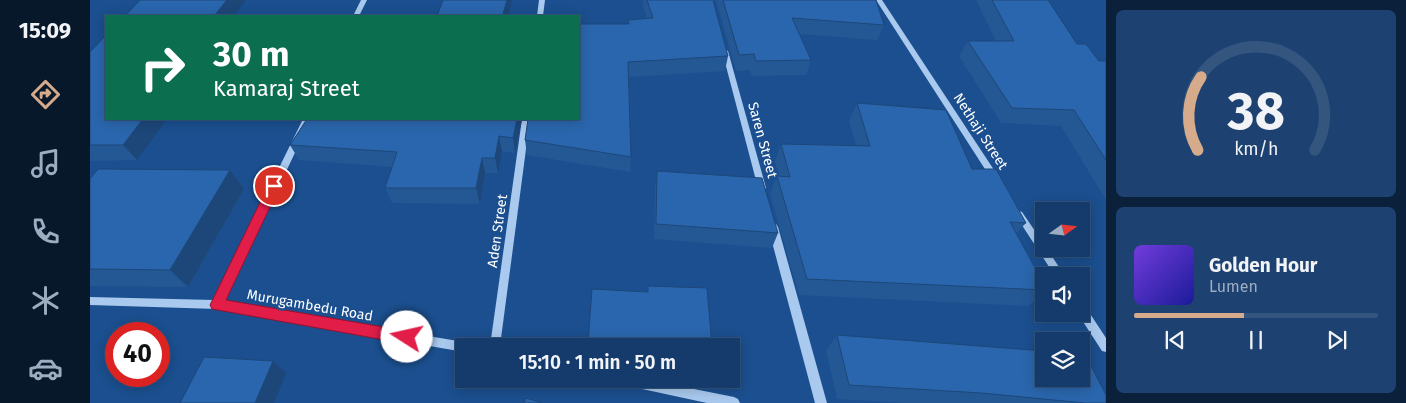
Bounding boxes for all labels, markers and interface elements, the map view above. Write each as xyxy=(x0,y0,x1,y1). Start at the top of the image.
text: 15:09 xyxy=(19,17,71,44)
text: 30 m xyxy=(213,33,290,75)
icon: right xyxy=(130,35,195,100)
text: Kamaraj Street xyxy=(213,75,360,102)
icon: directions xyxy=(28,77,63,112)
text: 38 xyxy=(1226,80,1285,143)
street label: Nethaji Street xyxy=(950,90,1012,173)
street label: Saren Street xyxy=(744,100,781,181)
text: km/h xyxy=(1234,138,1278,160)
icon: music xyxy=(28,146,63,181)
pin xyxy=(253,165,295,207)
icon: arrive xyxy=(260,172,288,200)
street label: Aden Street xyxy=(484,192,511,269)
north arrow xyxy=(1035,202,1090,258)
map controls xyxy=(1035,202,1090,387)
icon: phone xyxy=(28,214,63,249)
text: Golden Hour xyxy=(1209,254,1318,277)
button: sound xyxy=(1035,267,1090,322)
text: Lumen xyxy=(1209,277,1258,296)
icon: climate xyxy=(28,283,63,318)
street label: Murugambedu Road xyxy=(246,286,374,325)
position arrow xyxy=(380,310,432,362)
speed limit sign: 40 xyxy=(105,322,170,387)
icon: previous xyxy=(1161,326,1189,354)
icon: pause xyxy=(1242,326,1270,354)
icon: next xyxy=(1323,326,1351,354)
button: layers xyxy=(1035,332,1090,387)
icon: car xyxy=(28,351,63,386)
text: 15:10 · 1 min · 50 m xyxy=(519,351,676,374)

